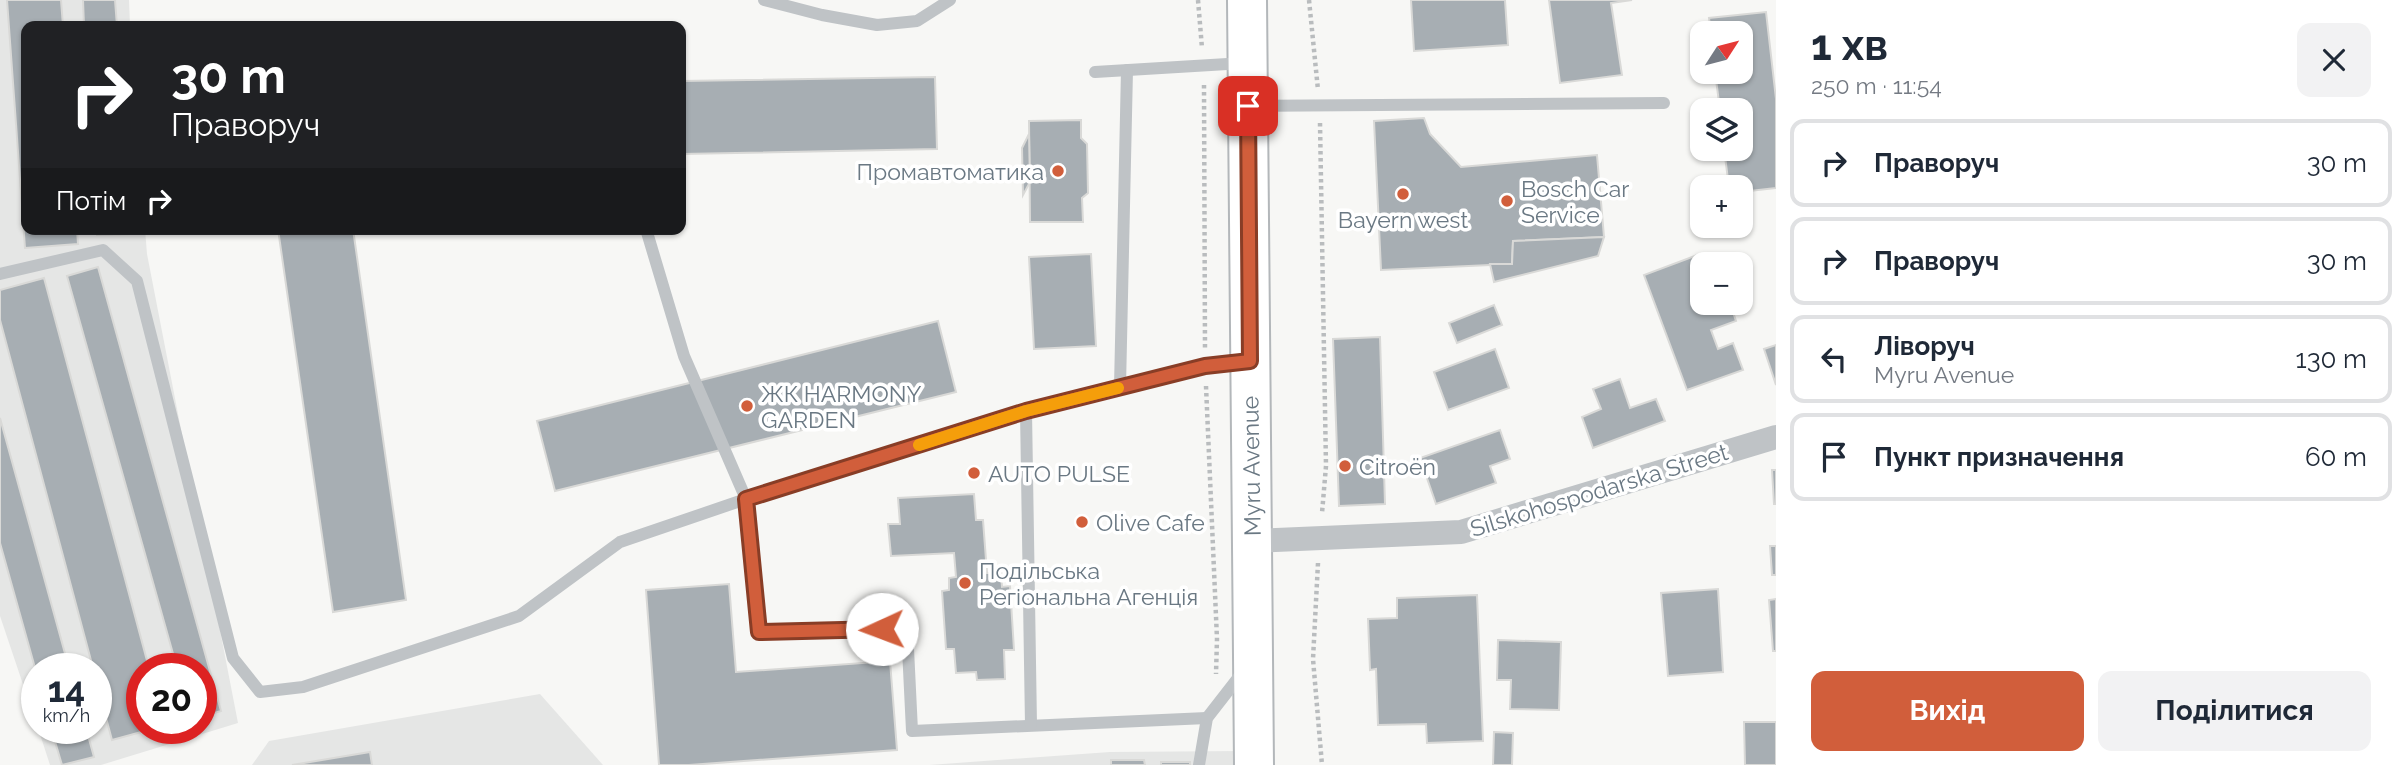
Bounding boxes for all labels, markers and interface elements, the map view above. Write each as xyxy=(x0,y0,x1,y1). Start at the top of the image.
north arrow xyxy=(1690,21,1754,84)
map controls xyxy=(1690,21,1753,315)
text: 1 хв xyxy=(1811,21,1888,70)
button: close xyxy=(2297,23,2371,97)
text: 30 m xyxy=(171,47,286,104)
icon: right xyxy=(56,49,147,140)
text: 250 m · 11:54 xyxy=(1811,72,1942,99)
pin xyxy=(1218,76,1278,136)
icon: arrive xyxy=(1229,87,1267,125)
button: layers xyxy=(1690,98,1753,161)
text: Праворуч xyxy=(171,106,320,143)
icon: right xyxy=(1815,144,1853,182)
text: Праворуч xyxy=(1874,148,1999,178)
text: 30 m xyxy=(2307,148,2367,178)
place label: Промавтоматика xyxy=(857,158,1044,185)
marker: Промавтоматика xyxy=(1050,163,1066,179)
place label: Bosch Car Service xyxy=(1521,175,1629,228)
button: + xyxy=(1690,175,1753,238)
icon: right xyxy=(140,182,178,220)
text: Потім xyxy=(56,186,126,216)
marker: Bayern west xyxy=(1395,186,1411,202)
marker: Bosch Car Service xyxy=(1499,193,1515,209)
place label: Bayern west xyxy=(1338,206,1468,233)
icon: right xyxy=(1815,242,1853,280)
text: Праворуч xyxy=(1874,246,1999,276)
text: 30 m xyxy=(2307,246,2367,276)
button: − xyxy=(1690,252,1753,315)
text: Ліворуч xyxy=(1874,331,1975,361)
icon: left xyxy=(1815,340,1853,378)
text: 130 m xyxy=(2296,344,2367,374)
text: Myru Avenue xyxy=(1874,361,2014,388)
place label: ЖК HARMONY GARDEN xyxy=(761,380,922,433)
street label: Myru Avenue xyxy=(1236,396,1266,536)
marker: ЖК HARMONY GARDEN xyxy=(739,398,755,414)
street label: Silskohospodarska Street xyxy=(1467,438,1731,542)
icon: arrive xyxy=(1815,438,1853,476)
text: Пункт призначення xyxy=(1874,442,2124,472)
text: 60 m xyxy=(2305,442,2367,472)
place label: Citroën xyxy=(1359,453,1436,480)
marker: Citroën xyxy=(1337,458,1353,474)
place label: AUTO PULSE xyxy=(988,460,1130,487)
marker: AUTO PULSE xyxy=(966,465,982,481)
place label: Olive Cafe xyxy=(1096,509,1205,536)
marker: Olive Cafe xyxy=(1074,514,1090,530)
place label: Подільська Регіональна Агенція xyxy=(979,557,1198,610)
marker: Подільська Регіональна Агенція xyxy=(957,575,973,591)
position arrow xyxy=(845,592,919,666)
speed limit sign: 20 xyxy=(126,653,217,744)
text: 14 xyxy=(48,669,85,710)
button: Вихід xyxy=(1811,671,2084,751)
button: Поділитися xyxy=(2098,671,2371,751)
text: km/h xyxy=(43,705,90,726)

